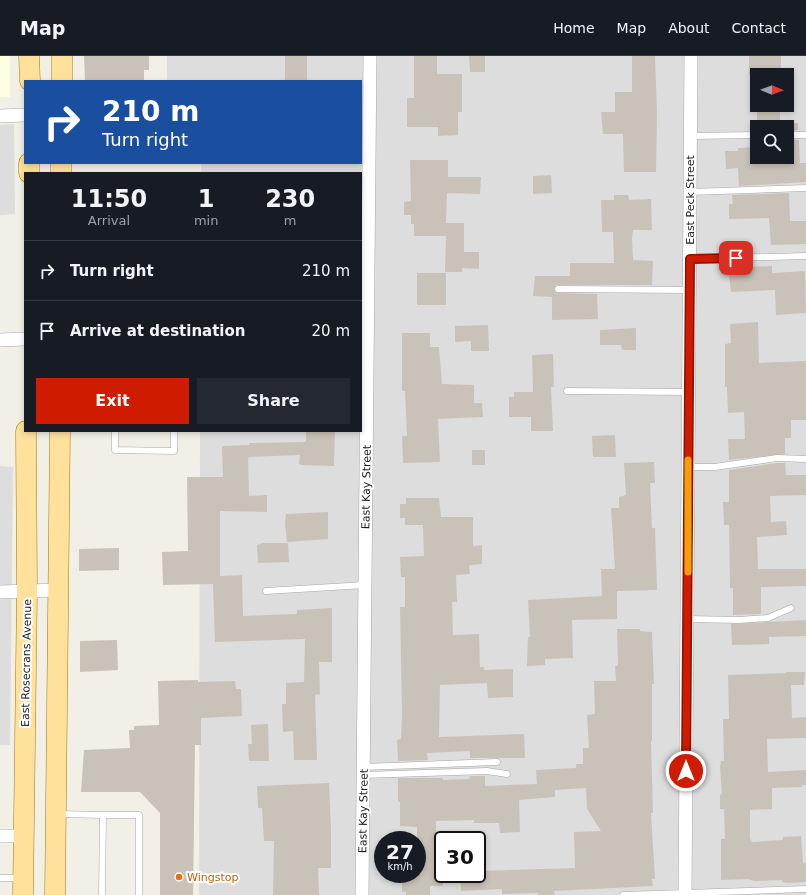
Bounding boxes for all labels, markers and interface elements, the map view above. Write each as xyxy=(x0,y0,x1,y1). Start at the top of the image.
text: Map xyxy=(20,17,65,39)
text: Home xyxy=(553,20,595,36)
text: Map xyxy=(617,20,646,36)
text: About xyxy=(668,20,710,36)
text: Contact xyxy=(732,20,786,36)
north arrow xyxy=(750,68,794,112)
map controls xyxy=(750,68,794,164)
text: 210 m xyxy=(102,95,199,128)
icon: right xyxy=(36,96,88,148)
button: search xyxy=(750,120,794,164)
text: Turn right xyxy=(102,129,188,150)
street label: East Peck Street xyxy=(684,155,697,245)
text: 11:50 xyxy=(71,185,147,213)
text: 1 xyxy=(198,185,214,213)
text: 230 xyxy=(265,185,315,213)
text: Arrival xyxy=(88,213,130,228)
text: min xyxy=(194,213,218,228)
text: m xyxy=(284,213,297,228)
pin xyxy=(719,241,753,275)
icon: arrive xyxy=(725,247,747,269)
icon: right xyxy=(36,260,58,282)
text: Turn right xyxy=(70,262,154,280)
text: 210 m xyxy=(302,262,350,280)
icon: arrive xyxy=(36,320,58,342)
text: Arrive at destination xyxy=(70,322,245,340)
text: 20 m xyxy=(312,322,350,340)
button: Exit xyxy=(36,378,189,424)
button: Share xyxy=(197,378,350,424)
street label: East Kay Street xyxy=(359,444,374,529)
street label: East Rosecrans Avenue xyxy=(19,599,34,727)
position arrow xyxy=(665,750,707,792)
street label: East Kay Street xyxy=(356,768,371,853)
speed limit sign: 30 xyxy=(434,831,486,883)
text: 27 xyxy=(386,840,414,864)
text: km/h xyxy=(387,861,413,872)
place label: Wingstop xyxy=(187,871,238,884)
marker: Wingstop xyxy=(174,872,184,882)

